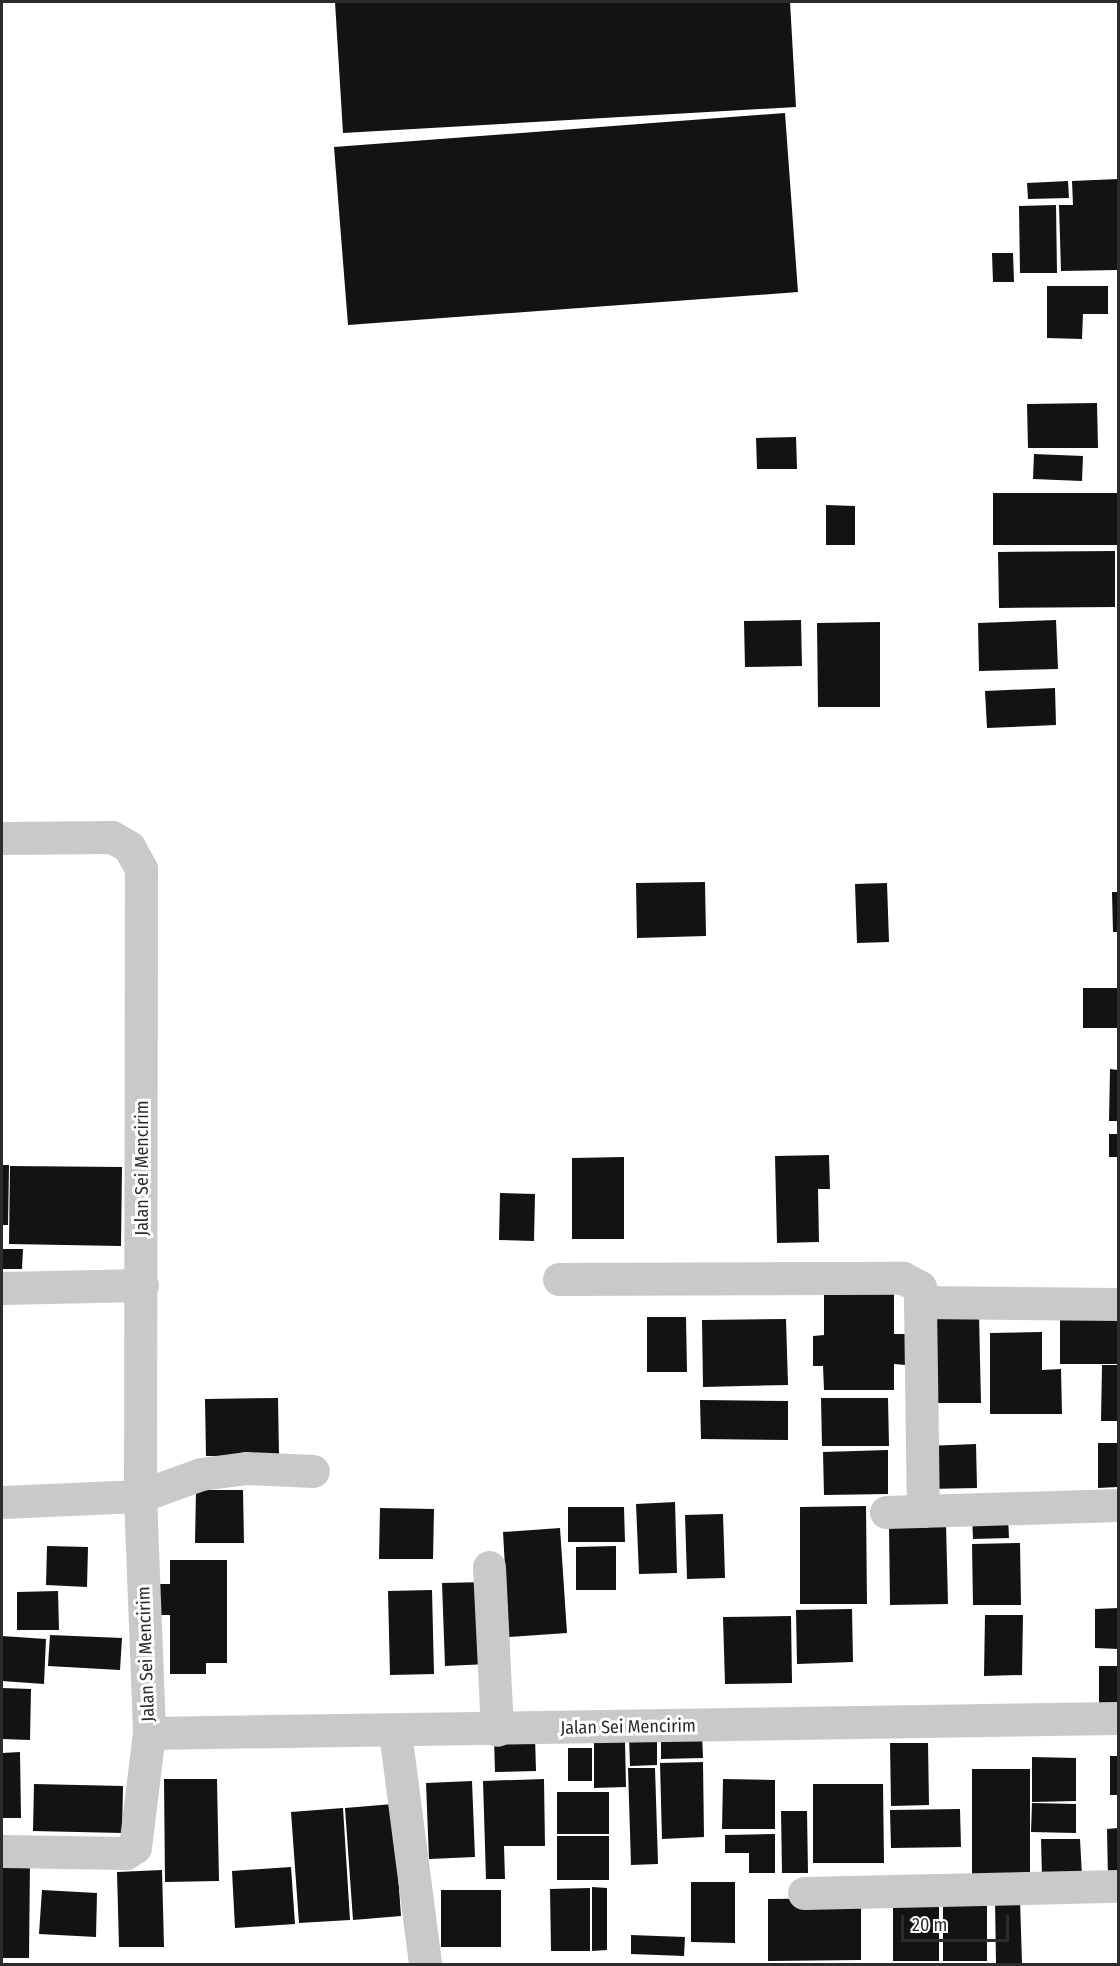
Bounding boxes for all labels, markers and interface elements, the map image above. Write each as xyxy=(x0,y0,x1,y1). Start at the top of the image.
street label: Jalan Sei Mencirim xyxy=(131,1100,153,1236)
street label: Jalan Sei Mencirim xyxy=(133,1586,159,1722)
street label: Jalan Sei Mencirim xyxy=(560,1715,696,1739)
scale bar xyxy=(904,1903,1012,1941)
text: 20 m xyxy=(912,1914,947,1936)

